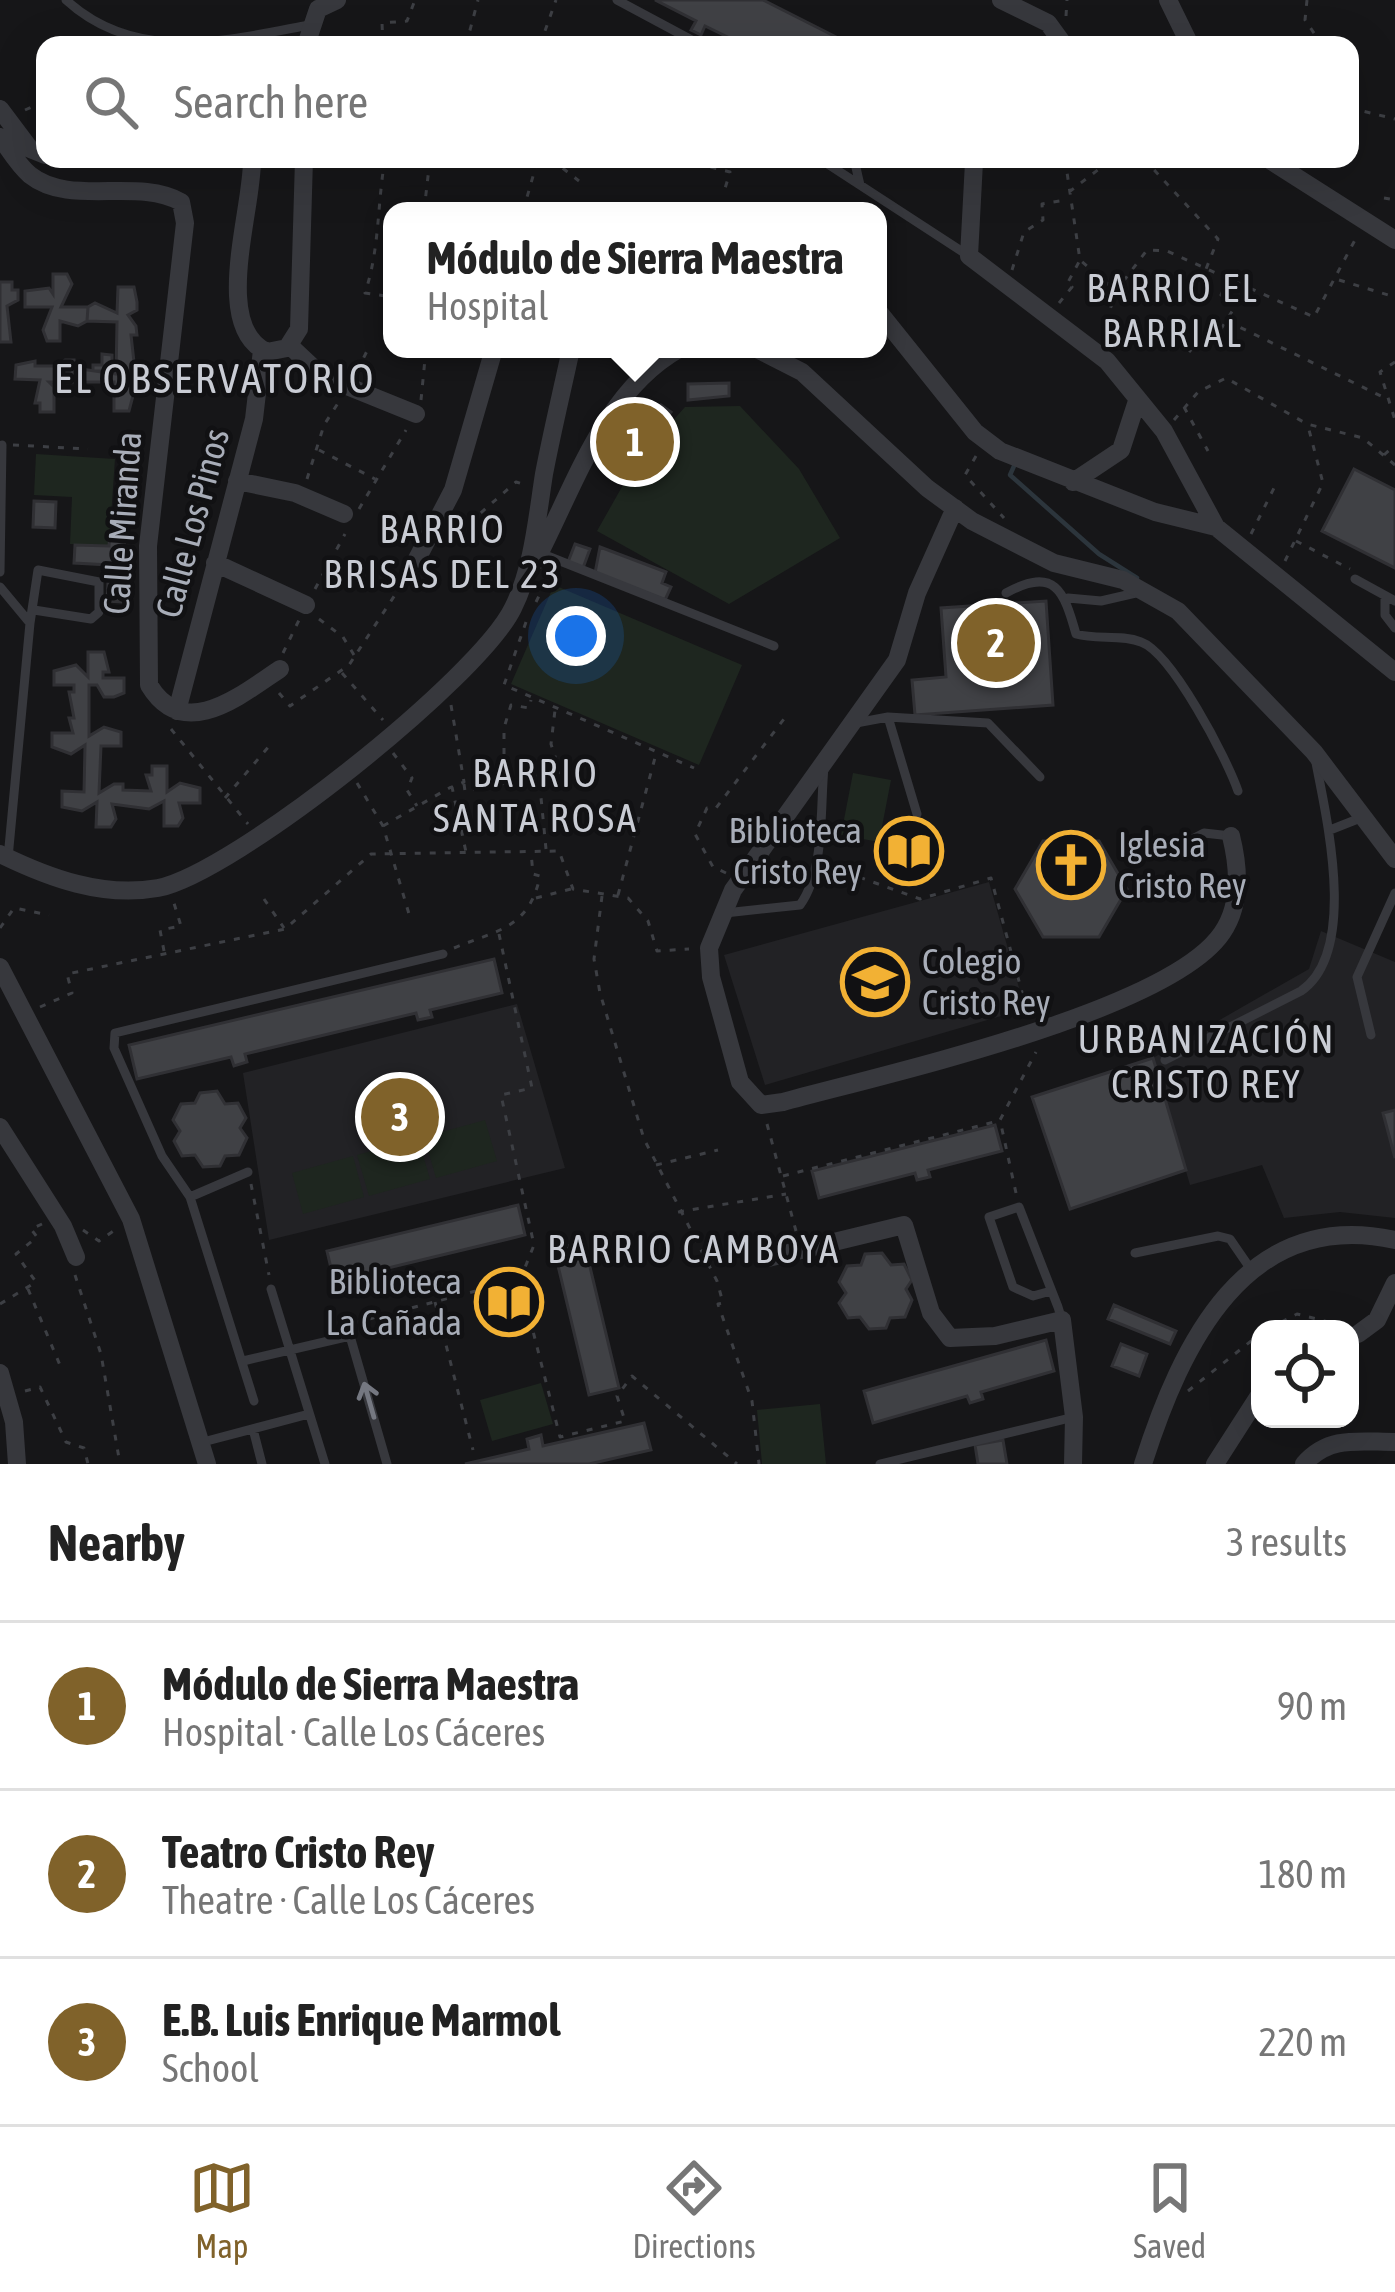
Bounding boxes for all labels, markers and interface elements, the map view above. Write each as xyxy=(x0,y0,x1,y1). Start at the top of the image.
search box xyxy=(36,36,1359,168)
icon: search xyxy=(78,69,144,135)
text: Search here xyxy=(174,76,368,128)
popup xyxy=(383,202,887,358)
text: Módulo de Sierra Maestra xyxy=(426,232,844,284)
district label: BARRIO EL BARRIAL xyxy=(1086,266,1260,355)
text: Hospital xyxy=(426,284,548,328)
district label: EL OBSERVATORIO xyxy=(54,354,376,402)
pin: 1 xyxy=(596,397,674,487)
street label: Calle Los Pinos xyxy=(147,424,237,622)
street label: Calle Miranda xyxy=(95,430,149,616)
district label: BARRIO BRISAS DEL 23 xyxy=(323,507,563,596)
pin: 2 xyxy=(957,598,1035,688)
your location xyxy=(546,606,606,666)
district label: BARRIO SANTA ROSA xyxy=(433,751,639,840)
place label: Biblioteca Cristo Rey xyxy=(729,809,862,892)
library icon: Biblioteca Cristo Rey xyxy=(874,816,944,886)
place label: Iglesia Cristo Rey xyxy=(1118,823,1246,906)
church icon: Iglesia Cristo Rey xyxy=(1036,830,1106,900)
place label: Colegio Cristo Rey xyxy=(922,940,1050,1023)
school or university icon: Colegio Cristo Rey xyxy=(840,947,910,1017)
district label: URBANIZACIÓN CRISTO REY xyxy=(1077,1017,1337,1106)
pin: 3 xyxy=(361,1072,439,1162)
district label: BARRIO CAMBOYA xyxy=(547,1227,841,1271)
place label: Biblioteca La Cañada xyxy=(325,1260,462,1343)
library icon: Biblioteca La Cañada xyxy=(474,1267,544,1337)
map controls xyxy=(1251,1320,1359,1428)
button: locate xyxy=(1251,1320,1359,1428)
one-way arrow xyxy=(356,1382,378,1420)
text: Nearby xyxy=(48,1513,185,1572)
text: 3 results xyxy=(1226,1520,1347,1564)
text: Módulo de Sierra Maestra xyxy=(162,1658,579,1710)
text: 1 xyxy=(78,1684,96,1728)
text: 90 m xyxy=(1277,1684,1347,1728)
text: Hospital · Calle Los Cáceres xyxy=(162,1710,545,1754)
text: Teatro Cristo Rey xyxy=(162,1826,435,1878)
text: 2 xyxy=(78,1852,96,1896)
text: 180 m xyxy=(1259,1852,1347,1896)
text: Theatre · Calle Los Cáceres xyxy=(162,1878,535,1922)
text: E.B. Luis Enrique Marmol xyxy=(162,1994,560,2046)
text: 3 xyxy=(78,2020,96,2064)
text: 220 m xyxy=(1259,2020,1347,2064)
text: School xyxy=(162,2046,259,2090)
tab: Map xyxy=(189,2155,255,2265)
tab: Directions xyxy=(632,2155,756,2265)
tab: Saved xyxy=(1133,2155,1206,2265)

